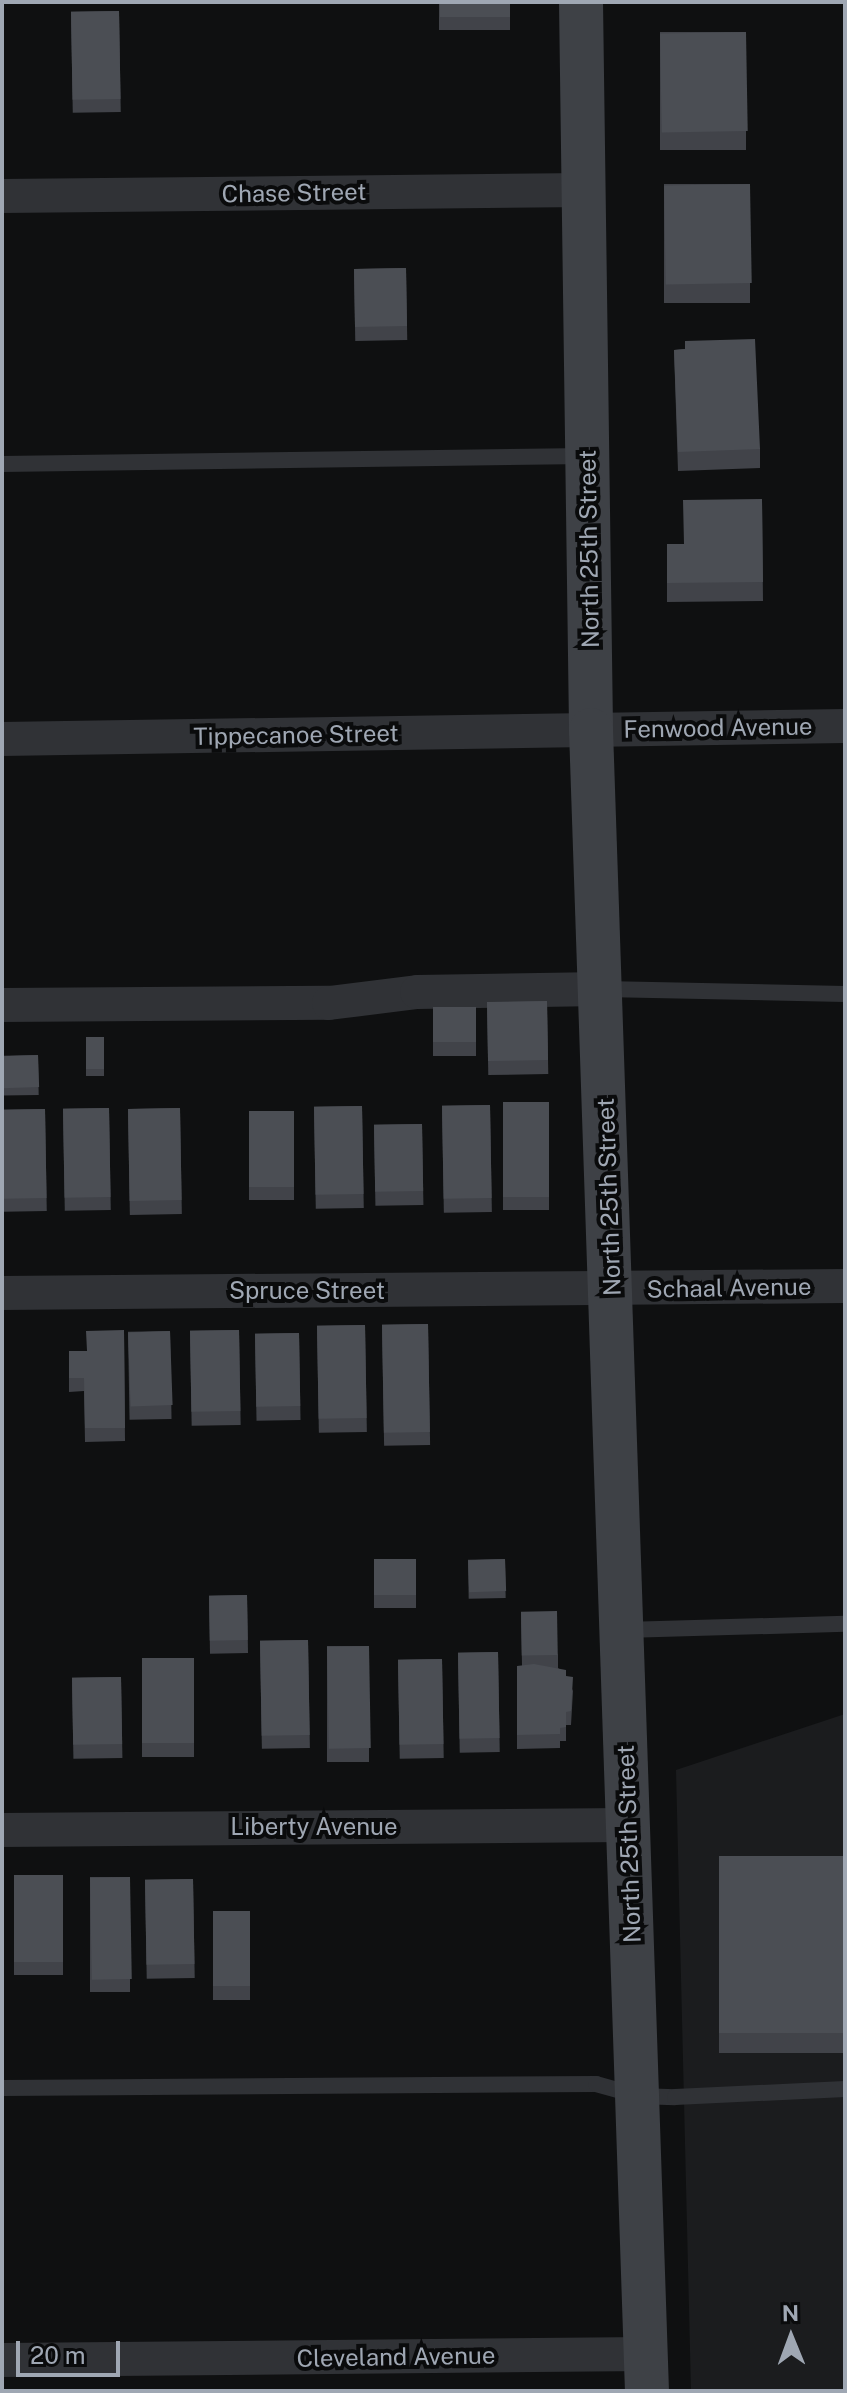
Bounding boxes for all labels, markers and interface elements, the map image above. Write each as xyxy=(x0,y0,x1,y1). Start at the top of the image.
street label: Chase Street xyxy=(221,177,367,209)
street label: North 25th Street xyxy=(573,450,605,648)
street label: Fenwood Avenue xyxy=(623,712,813,744)
street label: Tippecanoe Street xyxy=(193,719,399,751)
street label: North 25th Street xyxy=(591,1097,627,1297)
street label: Schaal Avenue xyxy=(646,1272,812,1304)
street label: Spruce Street xyxy=(229,1277,385,1305)
street label: North 25th Street xyxy=(611,1744,647,1944)
street label: Liberty Avenue xyxy=(230,1813,398,1841)
north arrow xyxy=(751,2297,831,2377)
text: N xyxy=(782,2300,799,2326)
scale bar xyxy=(20,2325,124,2375)
text: 20 m xyxy=(30,2341,86,2369)
street label: Cleveland Avenue xyxy=(296,2341,496,2373)

